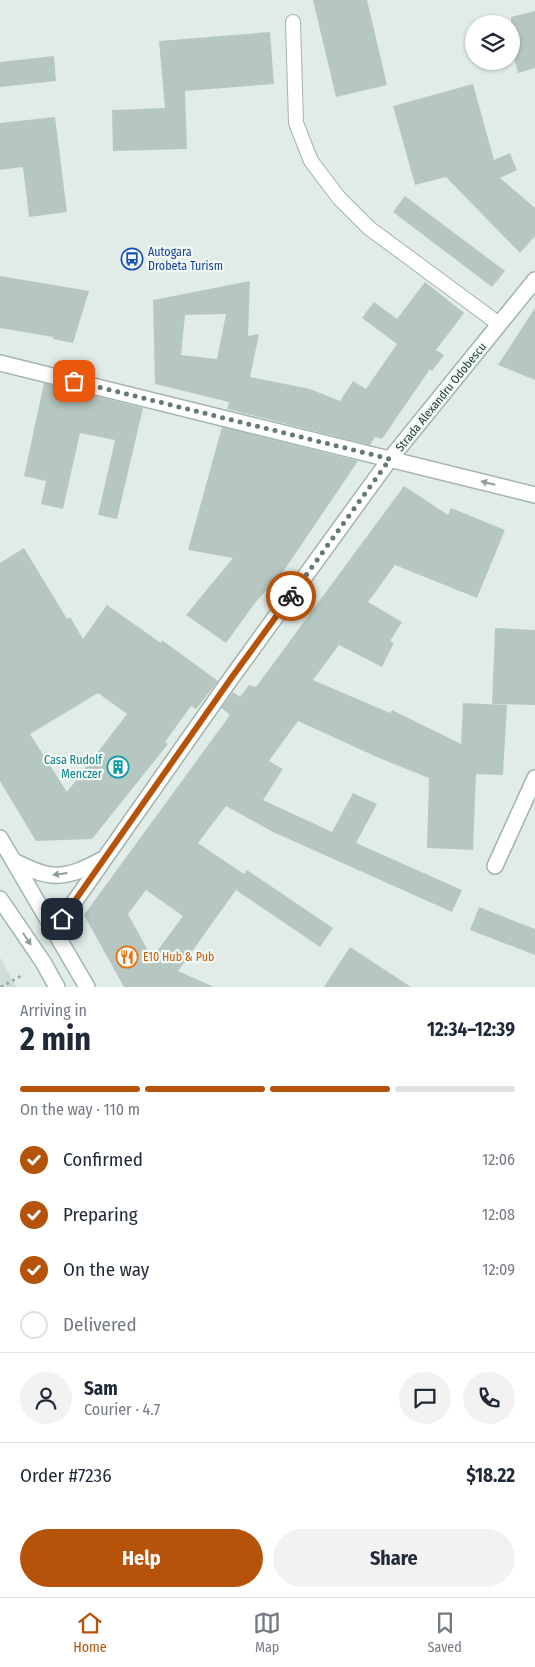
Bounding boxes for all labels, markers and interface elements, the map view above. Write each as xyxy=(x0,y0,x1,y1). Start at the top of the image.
map controls xyxy=(465,15,520,70)
button: layers xyxy=(465,15,520,70)
place label: Autogara Drobeta Turism xyxy=(148,245,223,273)
bus stop icon: Autogara Drobeta Turism xyxy=(120,247,144,271)
street label: Strada Alexandru Odobescu xyxy=(393,340,489,454)
pin xyxy=(53,360,95,402)
icon: bag xyxy=(60,367,88,395)
one-way arrow xyxy=(480,479,495,487)
courier xyxy=(266,571,316,621)
icon: bike xyxy=(277,582,305,610)
place label: Casa Rudolf Menczer xyxy=(44,753,103,781)
building icon: Casa Rudolf Menczer xyxy=(106,755,130,779)
one-way arrow xyxy=(51,870,67,878)
pin xyxy=(41,898,83,940)
icon: home xyxy=(48,905,76,933)
one-way arrow xyxy=(23,933,32,946)
restaurant icon: E10 Hub & Pub xyxy=(115,945,139,969)
place label: E10 Hub & Pub xyxy=(143,950,214,964)
text: Arriving in xyxy=(20,1001,87,1020)
text: 12:34–12:39 xyxy=(427,1018,515,1041)
text: 2 min xyxy=(20,1020,91,1058)
text: On the way · 110 m xyxy=(20,1100,140,1119)
icon: check xyxy=(20,1146,48,1174)
text: Confirmed xyxy=(63,1148,143,1171)
text: 12:06 xyxy=(482,1150,515,1169)
icon: check xyxy=(20,1201,48,1229)
text: Preparing xyxy=(63,1203,138,1226)
text: 12:08 xyxy=(482,1205,515,1224)
icon: check xyxy=(20,1256,48,1284)
text: On the way xyxy=(63,1258,149,1281)
text: 12:09 xyxy=(482,1260,515,1279)
text: Delivered xyxy=(63,1313,137,1336)
button: person xyxy=(20,1372,72,1424)
button: chat xyxy=(399,1372,451,1424)
button: phone xyxy=(463,1372,515,1424)
text: Sam xyxy=(84,1377,118,1400)
text: Courier · 4.7 xyxy=(84,1400,160,1419)
text: Order #7236 xyxy=(20,1464,112,1487)
text: $18.22 xyxy=(466,1464,515,1487)
button: Help xyxy=(20,1529,263,1587)
button: Share xyxy=(273,1529,515,1587)
tab: Home xyxy=(73,1609,107,1656)
tab: Map xyxy=(253,1609,281,1656)
tab: Saved xyxy=(428,1609,462,1656)

